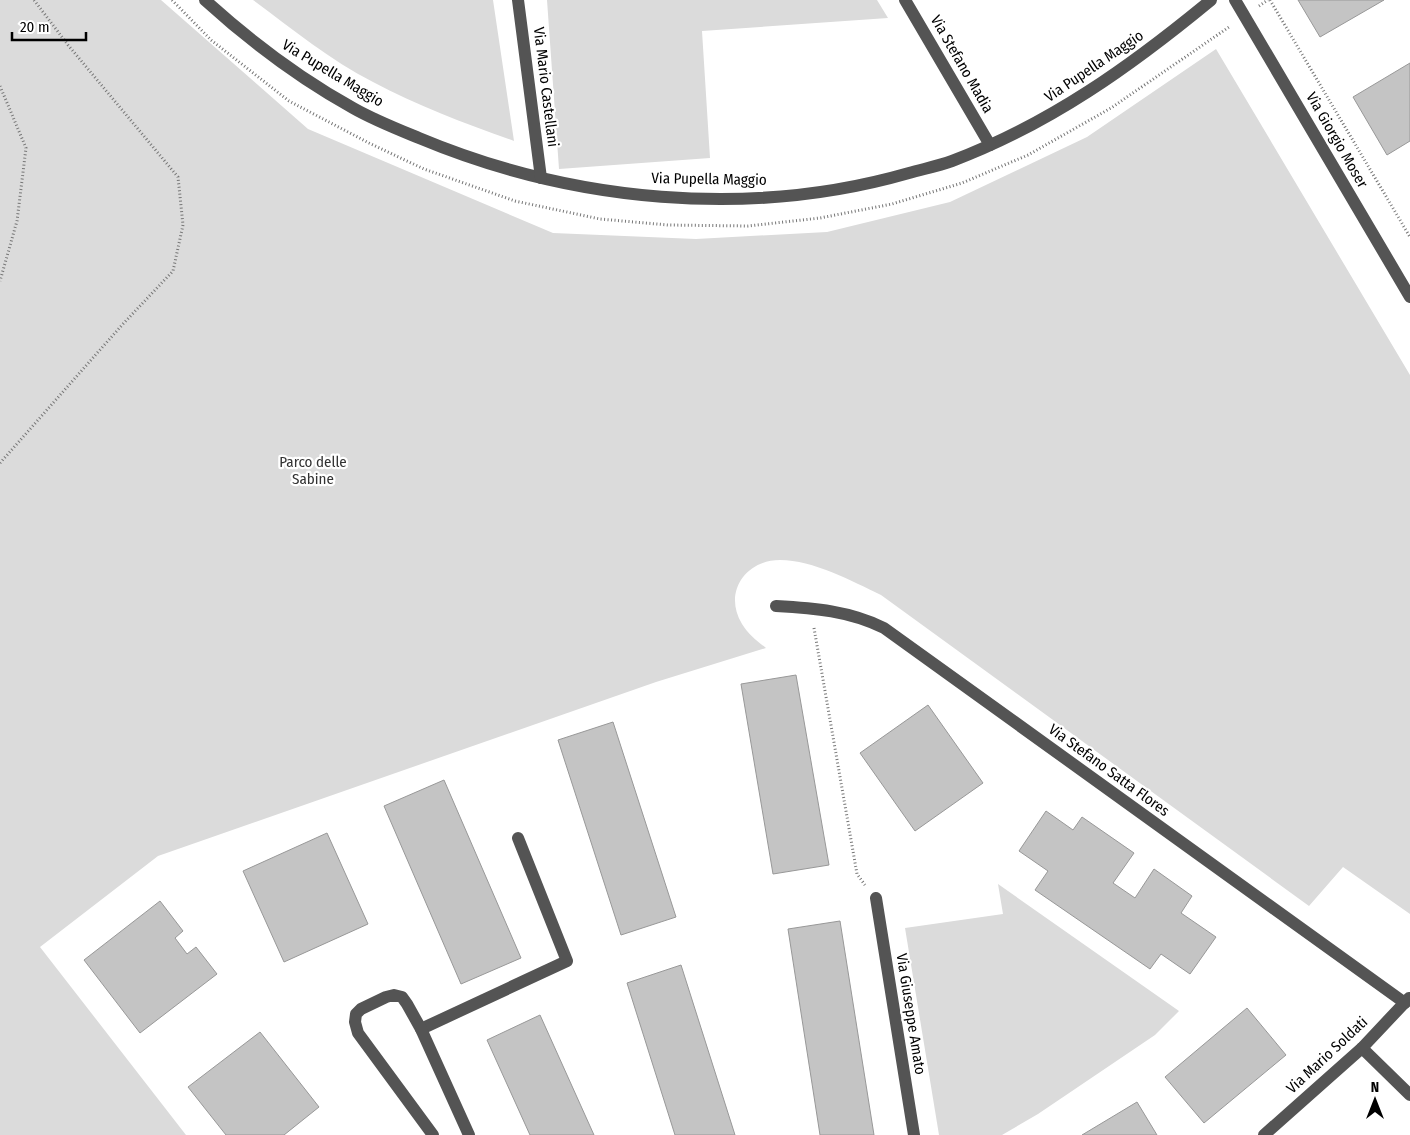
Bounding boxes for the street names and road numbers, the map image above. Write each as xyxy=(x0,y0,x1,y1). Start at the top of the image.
street label: Via Stefano Madia xyxy=(927,12,997,116)
street label: Via Mario Castellani xyxy=(530,26,562,148)
street label: Via Pupella Maggio xyxy=(1041,26,1147,106)
street label: Via Pupella Maggio xyxy=(279,36,387,110)
street label: Via Giorgio Moser xyxy=(1302,89,1372,192)
street label: Via Pupella Maggio xyxy=(651,169,767,189)
street label: Via Stefano Satta Flores xyxy=(1045,720,1173,820)
street label: Via Giuseppe Amato xyxy=(893,952,929,1076)
street label: Via Mario Soldati xyxy=(1283,1013,1371,1097)

